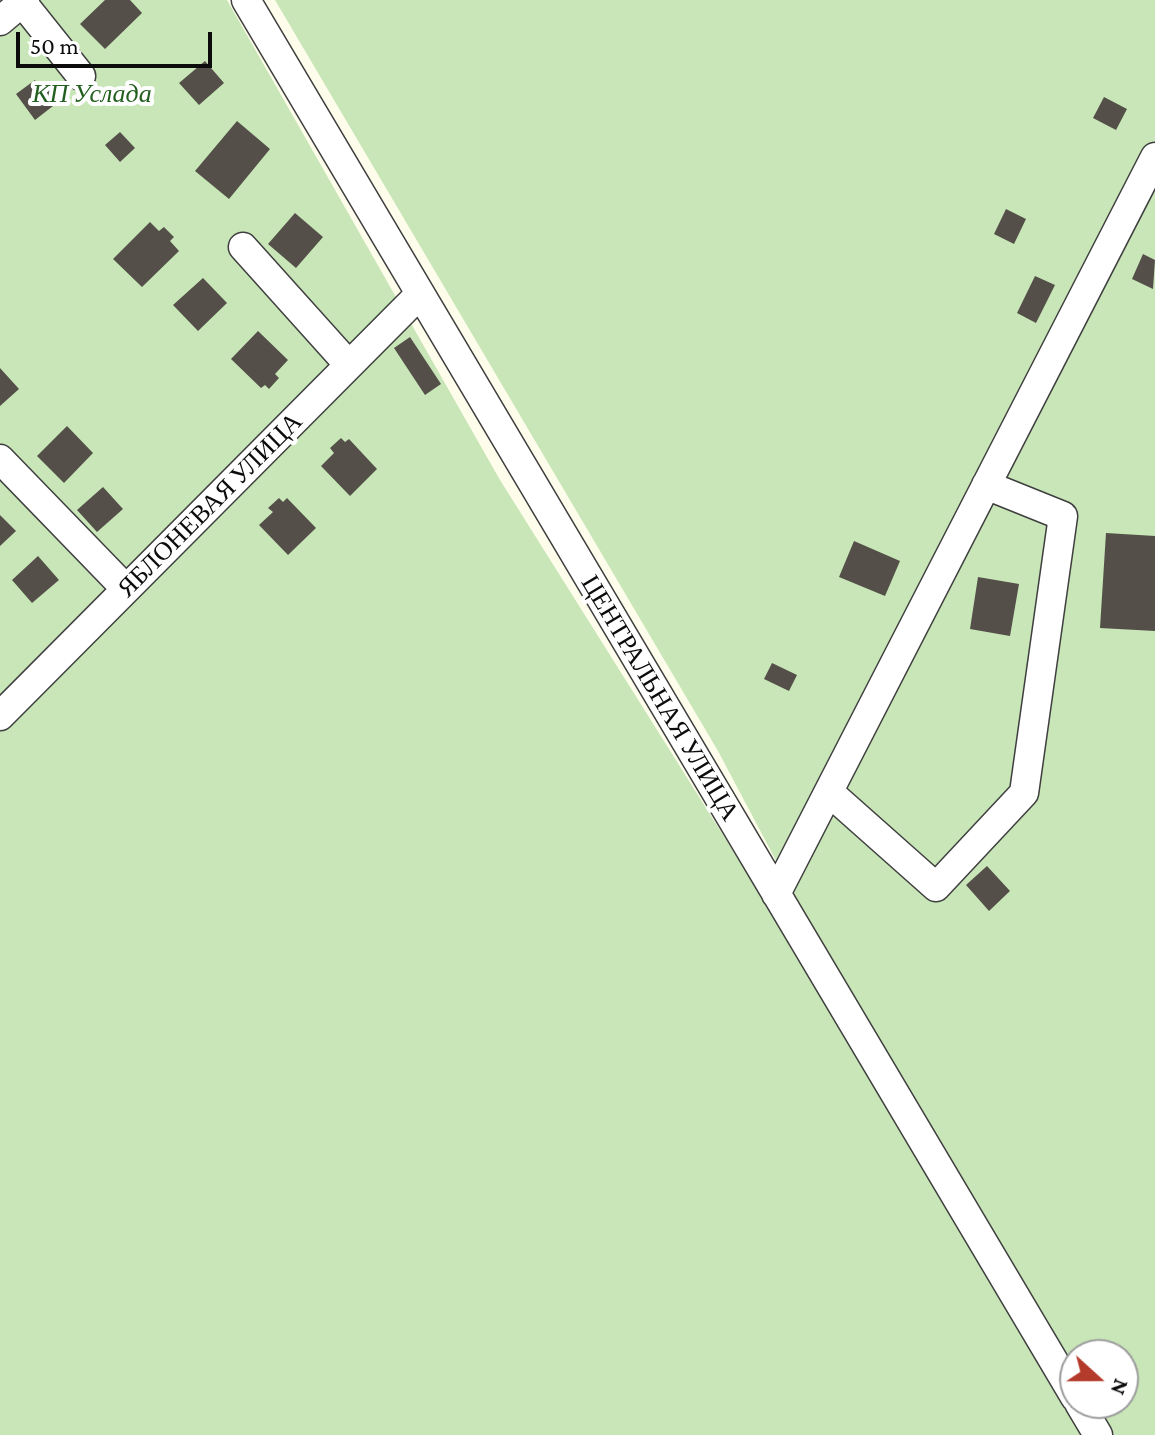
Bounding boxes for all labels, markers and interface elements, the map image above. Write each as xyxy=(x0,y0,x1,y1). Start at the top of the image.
scale bar xyxy=(20,16,216,66)
text: 50 m xyxy=(30,32,79,59)
park label: КП Услада xyxy=(32,78,152,110)
street label: ЯБЛОНЕВАЯ УЛИЦА xyxy=(111,406,309,604)
street label: ЦЕНТРАЛЬНАЯ УЛИЦА xyxy=(574,570,746,826)
north arrow xyxy=(1059,1339,1139,1419)
text: N xyxy=(1106,1376,1134,1399)

